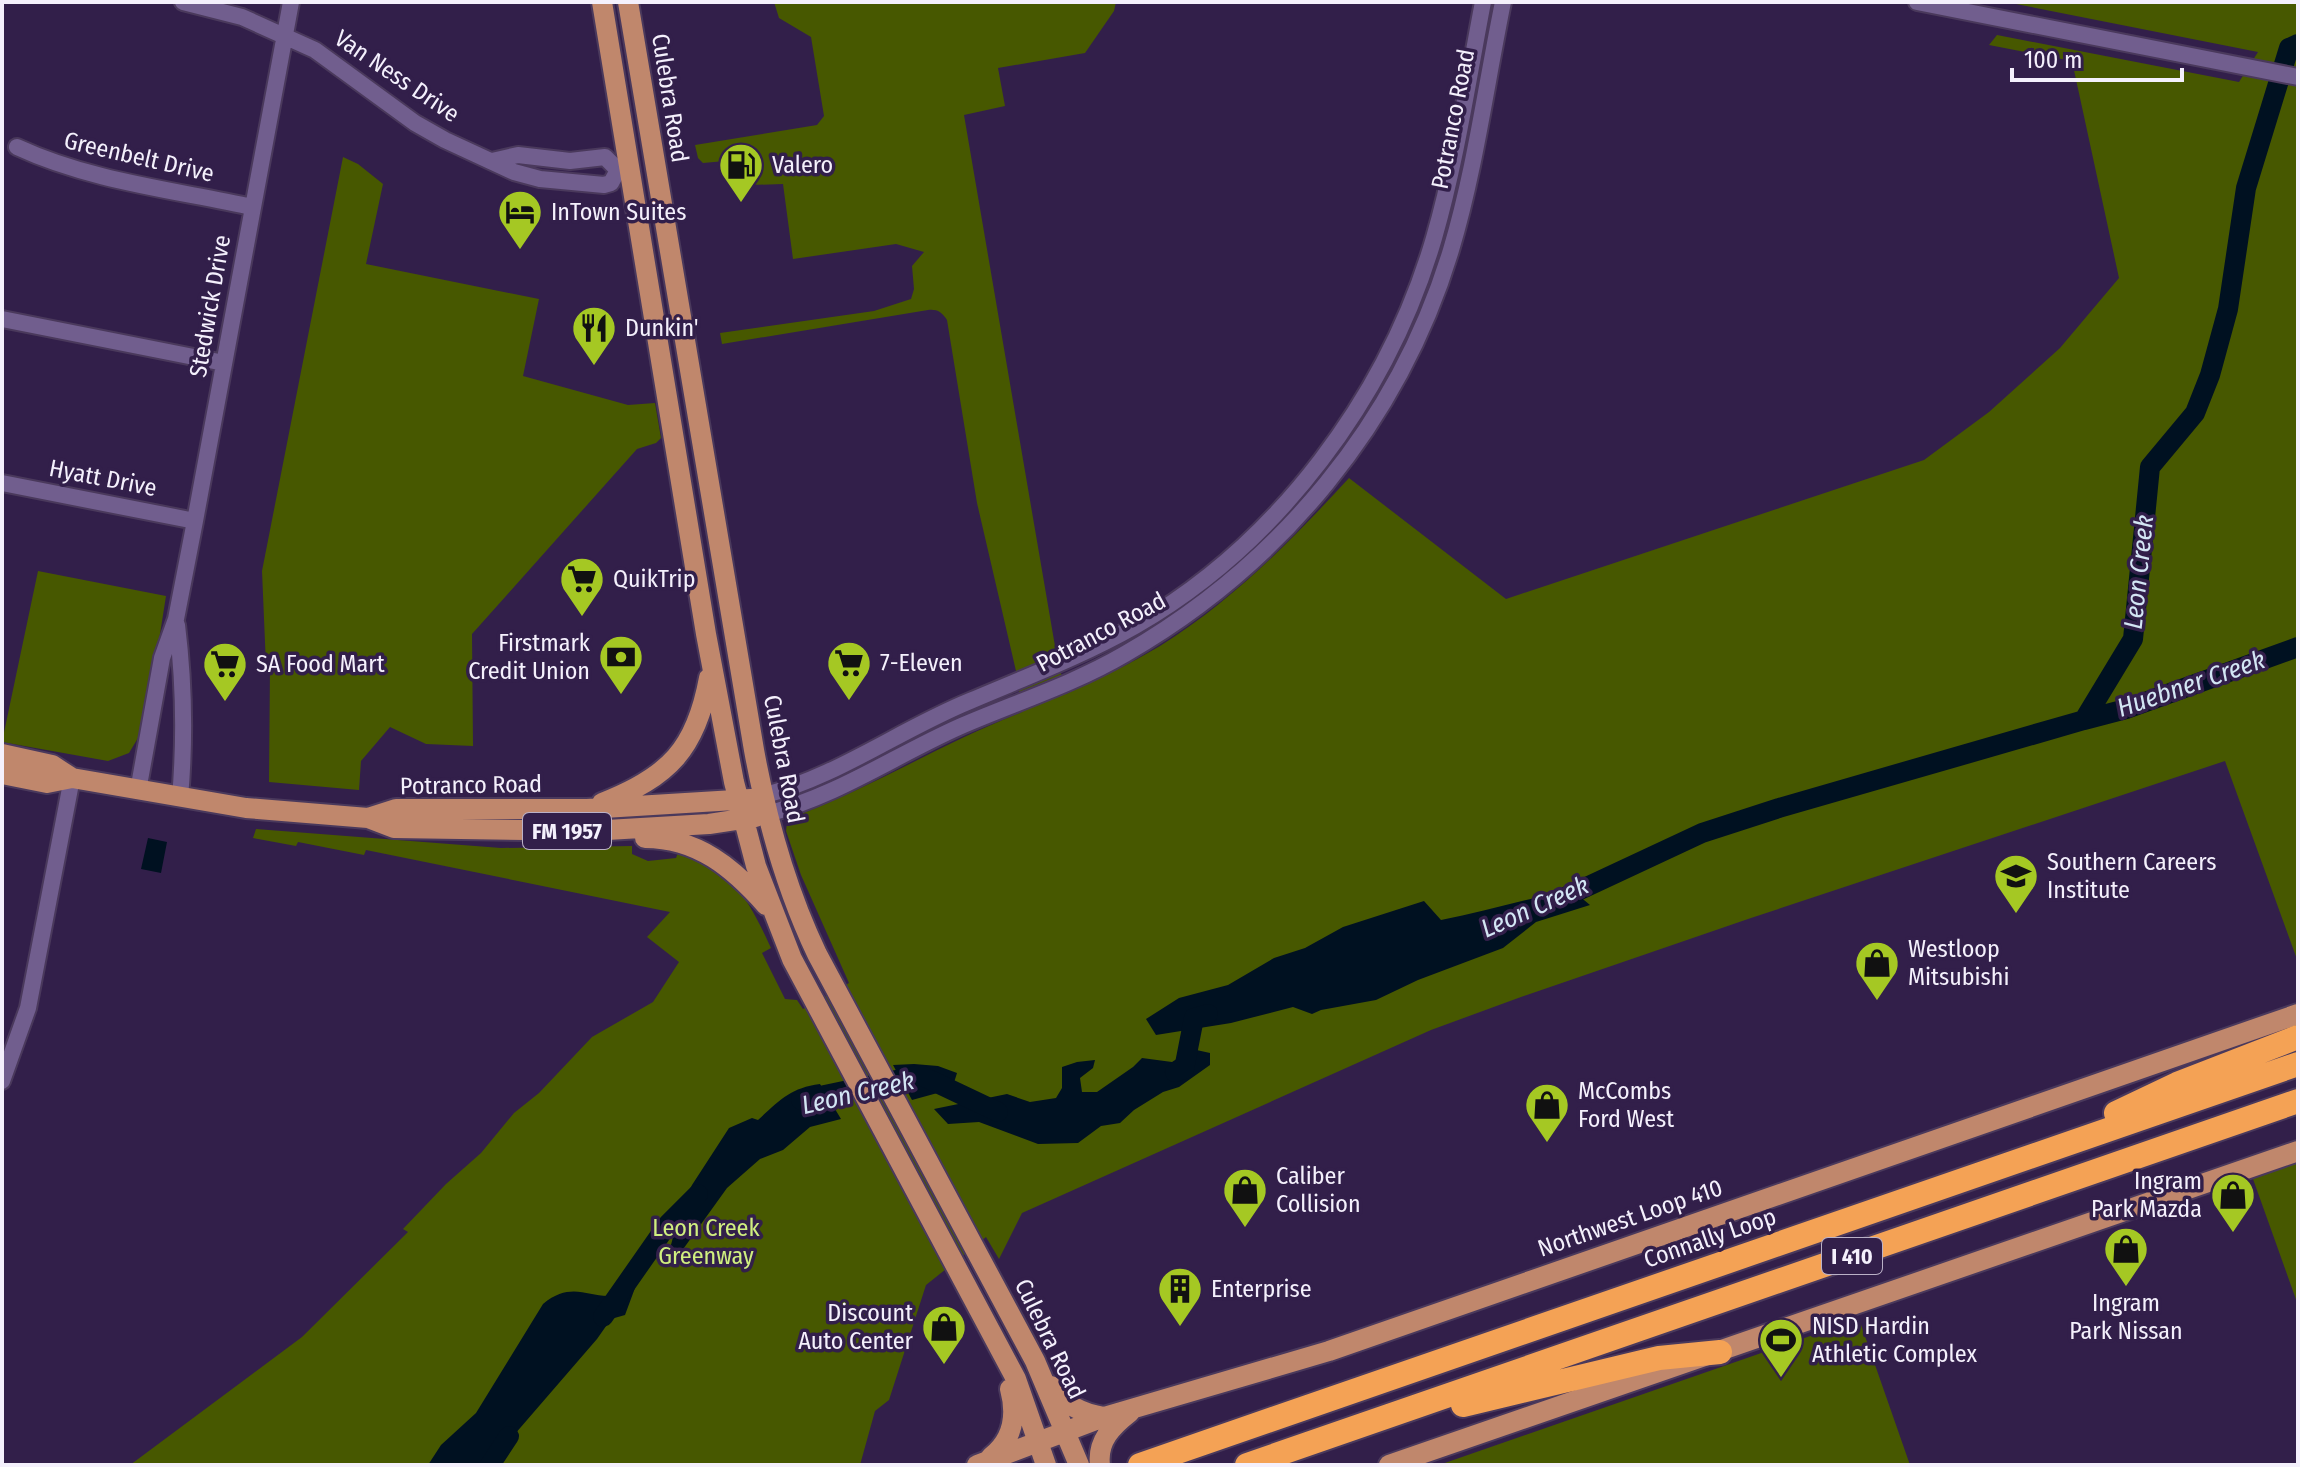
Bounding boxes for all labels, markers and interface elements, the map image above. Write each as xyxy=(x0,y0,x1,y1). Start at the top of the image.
street label: Van Ness Drive xyxy=(329,24,465,128)
street label: Culebra Road xyxy=(646,32,694,164)
scale bar xyxy=(2012,32,2182,82)
text: 100 m xyxy=(2024,46,2082,74)
street label: Potranco Road xyxy=(1426,47,1480,191)
street label: Greenbelt Drive xyxy=(61,126,217,188)
fuel station icon: Valero xyxy=(717,141,765,204)
place label: Valero xyxy=(772,151,833,179)
hotel icon: InTown Suites xyxy=(496,188,544,251)
place label: InTown Suites xyxy=(551,198,686,226)
street label: Stedwick Drive xyxy=(184,233,236,379)
restaurant icon: Dunkin' xyxy=(570,304,618,367)
place label: Dunkin' xyxy=(625,314,699,342)
street label: Hyatt Drive xyxy=(47,454,159,502)
water label: Leon Creek xyxy=(2118,513,2160,631)
supermarket icon: QuikTrip xyxy=(558,555,606,618)
place label: QuikTrip xyxy=(613,565,695,593)
street label: Potranco Road xyxy=(1032,586,1170,678)
place label: Firstmark Credit Union xyxy=(468,629,591,685)
bank icon: Firstmark Credit Union xyxy=(597,633,645,696)
supermarket icon: 7-Eleven xyxy=(825,639,873,702)
supermarket icon: SA Food Mart xyxy=(201,640,249,703)
water label: Huebner Creek xyxy=(2113,644,2269,724)
place label: 7-Eleven xyxy=(880,649,963,677)
place label: SA Food Mart xyxy=(256,650,385,678)
street label: Culebra Road xyxy=(758,693,810,825)
street label: Potranco Road xyxy=(400,770,542,800)
road number: FM 1957 xyxy=(523,813,611,849)
place label: Southern Careers Institute xyxy=(2047,848,2217,904)
school or university icon: Southern Careers Institute xyxy=(1992,852,2040,915)
water label: Leon Creek xyxy=(1476,869,1594,944)
place label: Westloop Mitsubishi xyxy=(1908,935,2010,991)
shop icon: Westloop Mitsubishi xyxy=(1853,939,1901,1002)
water label: Leon Creek xyxy=(799,1065,917,1121)
place label: McCombs Ford West xyxy=(1578,1077,1674,1133)
shop icon: McCombs Ford West xyxy=(1523,1081,1571,1144)
place label: Caliber Collision xyxy=(1276,1162,1361,1218)
shop icon: Caliber Collision xyxy=(1221,1166,1269,1229)
place label: Ingram Park Mazda xyxy=(2091,1167,2202,1223)
shop icon: Ingram Park Mazda xyxy=(2209,1171,2257,1234)
street label: Northwest Loop 410 xyxy=(1534,1173,1726,1263)
street label: Connally Loop xyxy=(1640,1202,1780,1274)
park label: Leon Creek Greenway xyxy=(652,1214,760,1270)
shop icon: Ingram Park Nissan xyxy=(2102,1225,2150,1288)
road number: I 410 xyxy=(1822,1238,1882,1274)
building icon: Enterprise xyxy=(1156,1265,1204,1328)
street label: Culebra Road xyxy=(1009,1274,1091,1404)
place label: Enterprise xyxy=(1211,1275,1312,1303)
place label: Ingram Park Nissan xyxy=(2069,1289,2183,1345)
place label: Discount Auto Center xyxy=(798,1299,914,1355)
shop icon: Discount Auto Center xyxy=(920,1303,968,1366)
place label: NISD Hardin Athletic Complex xyxy=(1812,1312,1977,1368)
sports icon: NISD Hardin Athletic Complex xyxy=(1757,1316,1805,1379)

